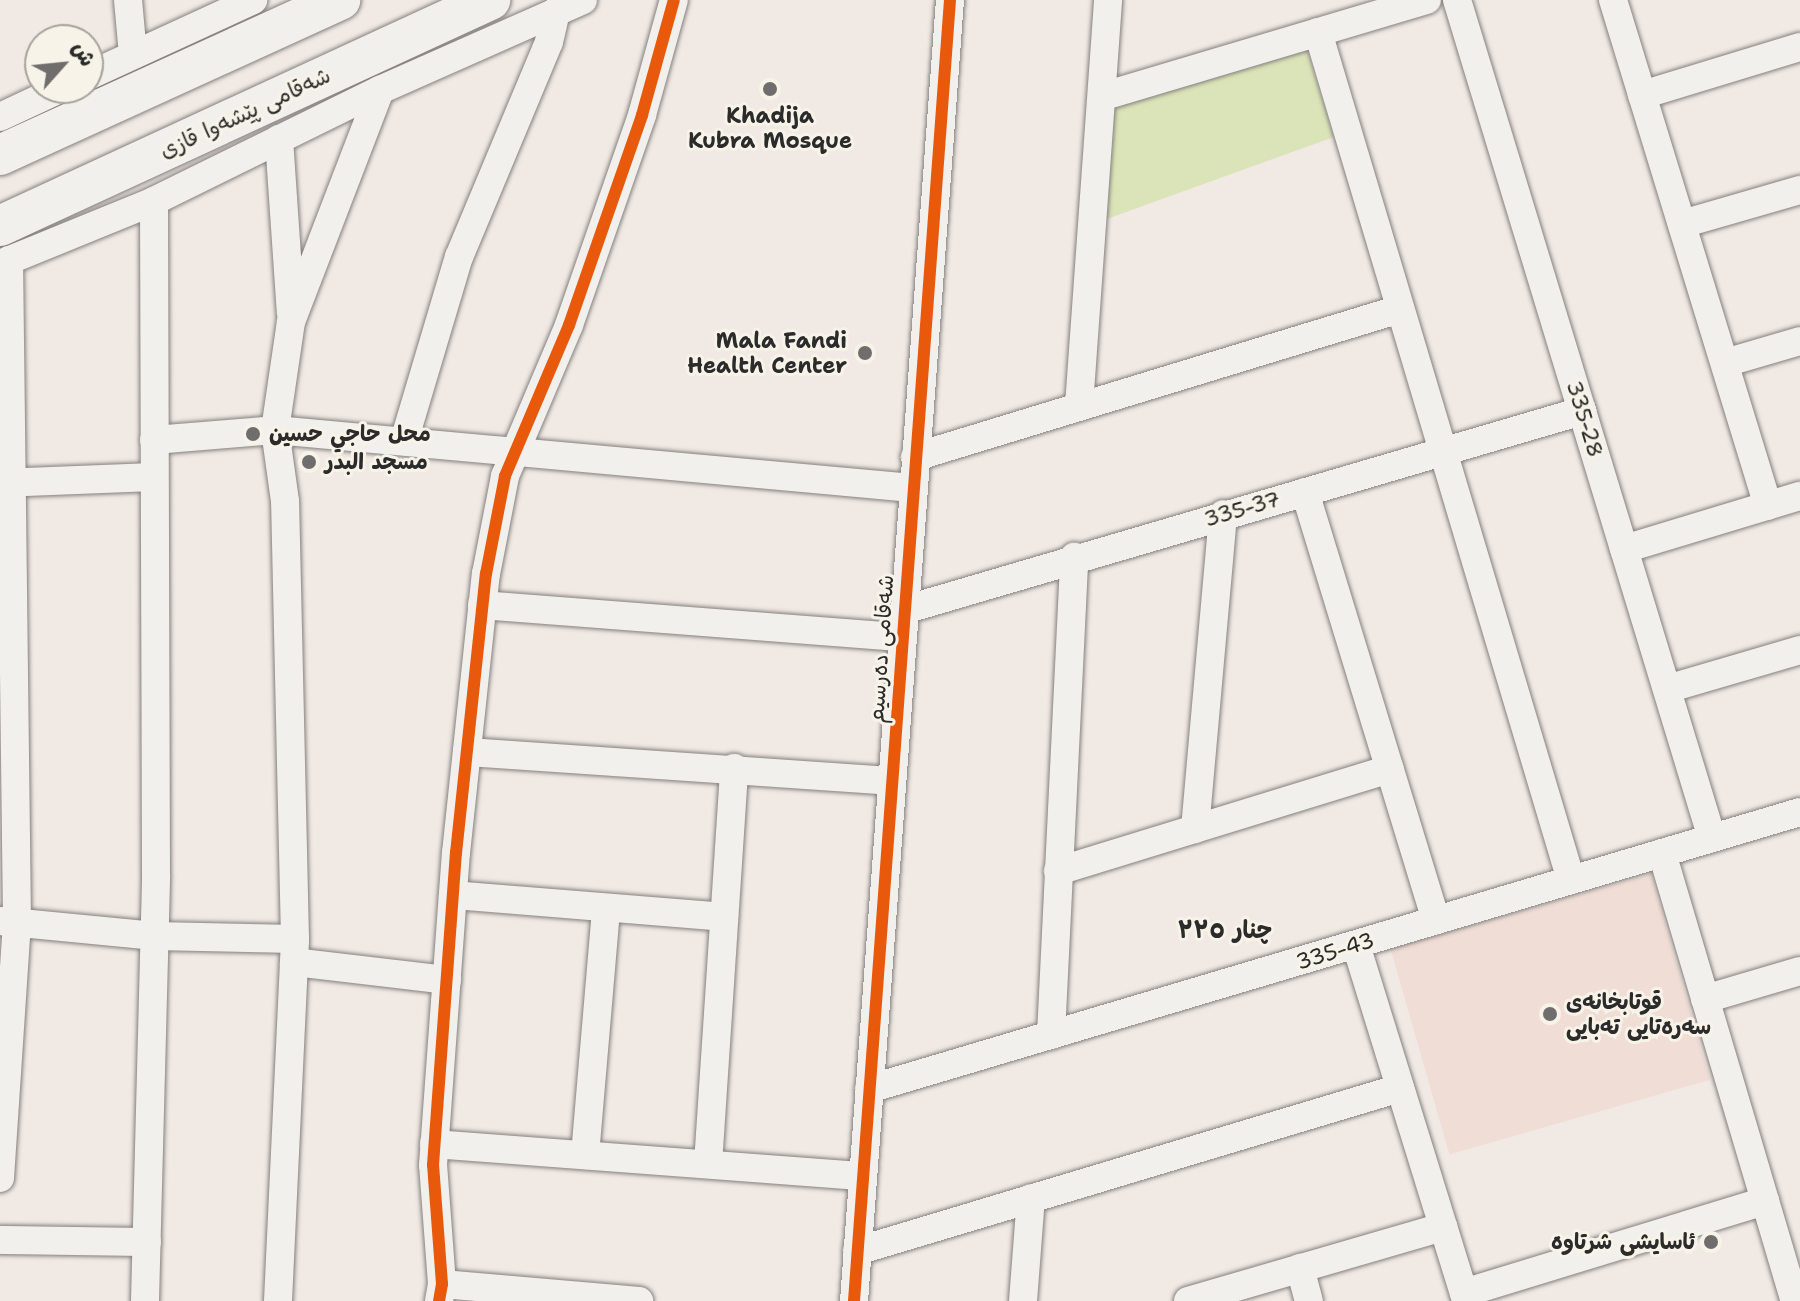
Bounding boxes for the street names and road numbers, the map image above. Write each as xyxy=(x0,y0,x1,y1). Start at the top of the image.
street label: شەقامی پێشەوا قازی xyxy=(155,62,335,164)
street label: 335-28 xyxy=(1561,377,1609,461)
street label: 335-37 xyxy=(1201,486,1283,532)
street label: شەقامی دەرسیم xyxy=(863,574,899,724)
street label: 335-43 xyxy=(1293,927,1377,975)

